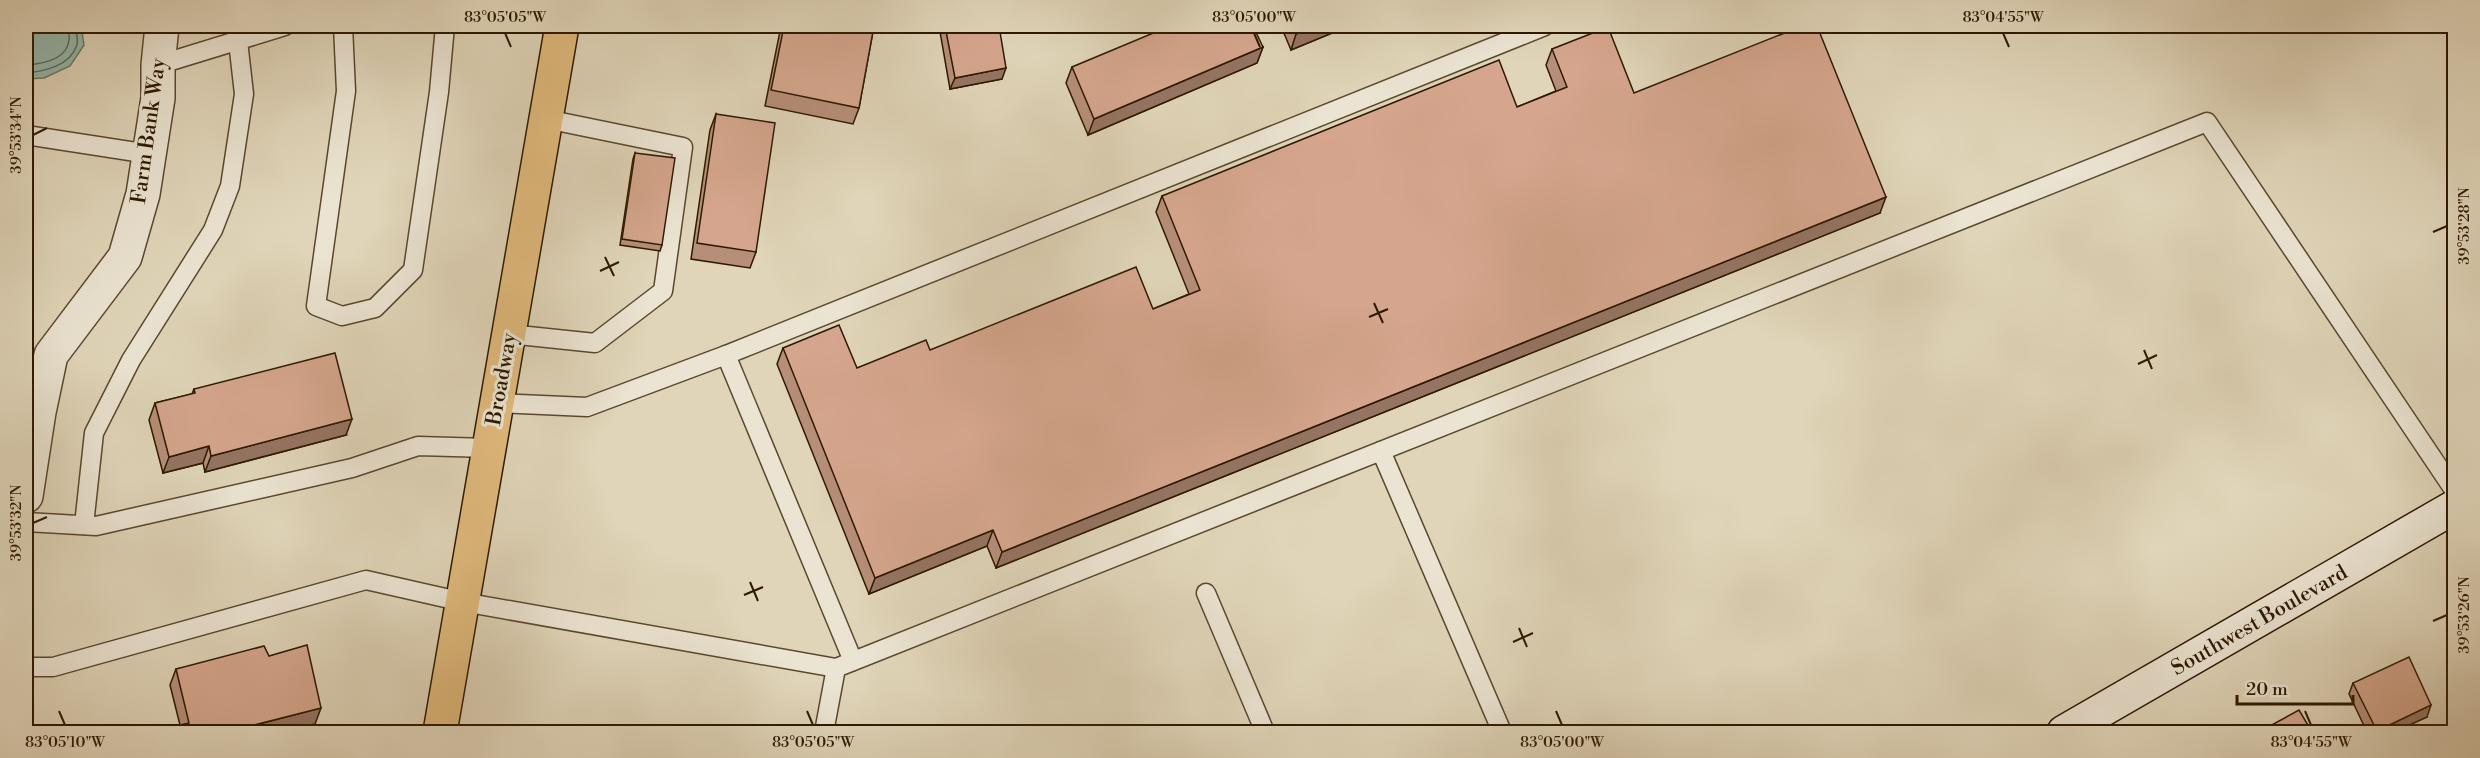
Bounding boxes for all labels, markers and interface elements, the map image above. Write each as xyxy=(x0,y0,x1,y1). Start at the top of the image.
text: 83°05'05"W xyxy=(464,8,547,27)
text: 83°05'00"W xyxy=(1212,8,1296,27)
text: 83°04'55"W xyxy=(1962,8,2044,27)
street label: Farm Bank Way xyxy=(126,56,172,206)
text: 39°53'34"N xyxy=(7,96,26,174)
text: 39°53'28"N xyxy=(2455,187,2474,265)
street label: Broadway xyxy=(481,330,523,428)
text: 39°53'32"N xyxy=(7,485,26,561)
street label: Southwest Boulevard xyxy=(2167,560,2352,682)
text: 39°53'26"N xyxy=(2455,576,2474,654)
scale bar xyxy=(2237,668,2352,706)
text: 20 m xyxy=(2246,678,2288,701)
text: 83°05'10"W xyxy=(25,733,105,752)
text: 83°05'05"W xyxy=(772,733,855,752)
text: 83°05'00"W xyxy=(1520,733,1604,752)
text: 83°04'55"W xyxy=(2270,733,2352,752)

